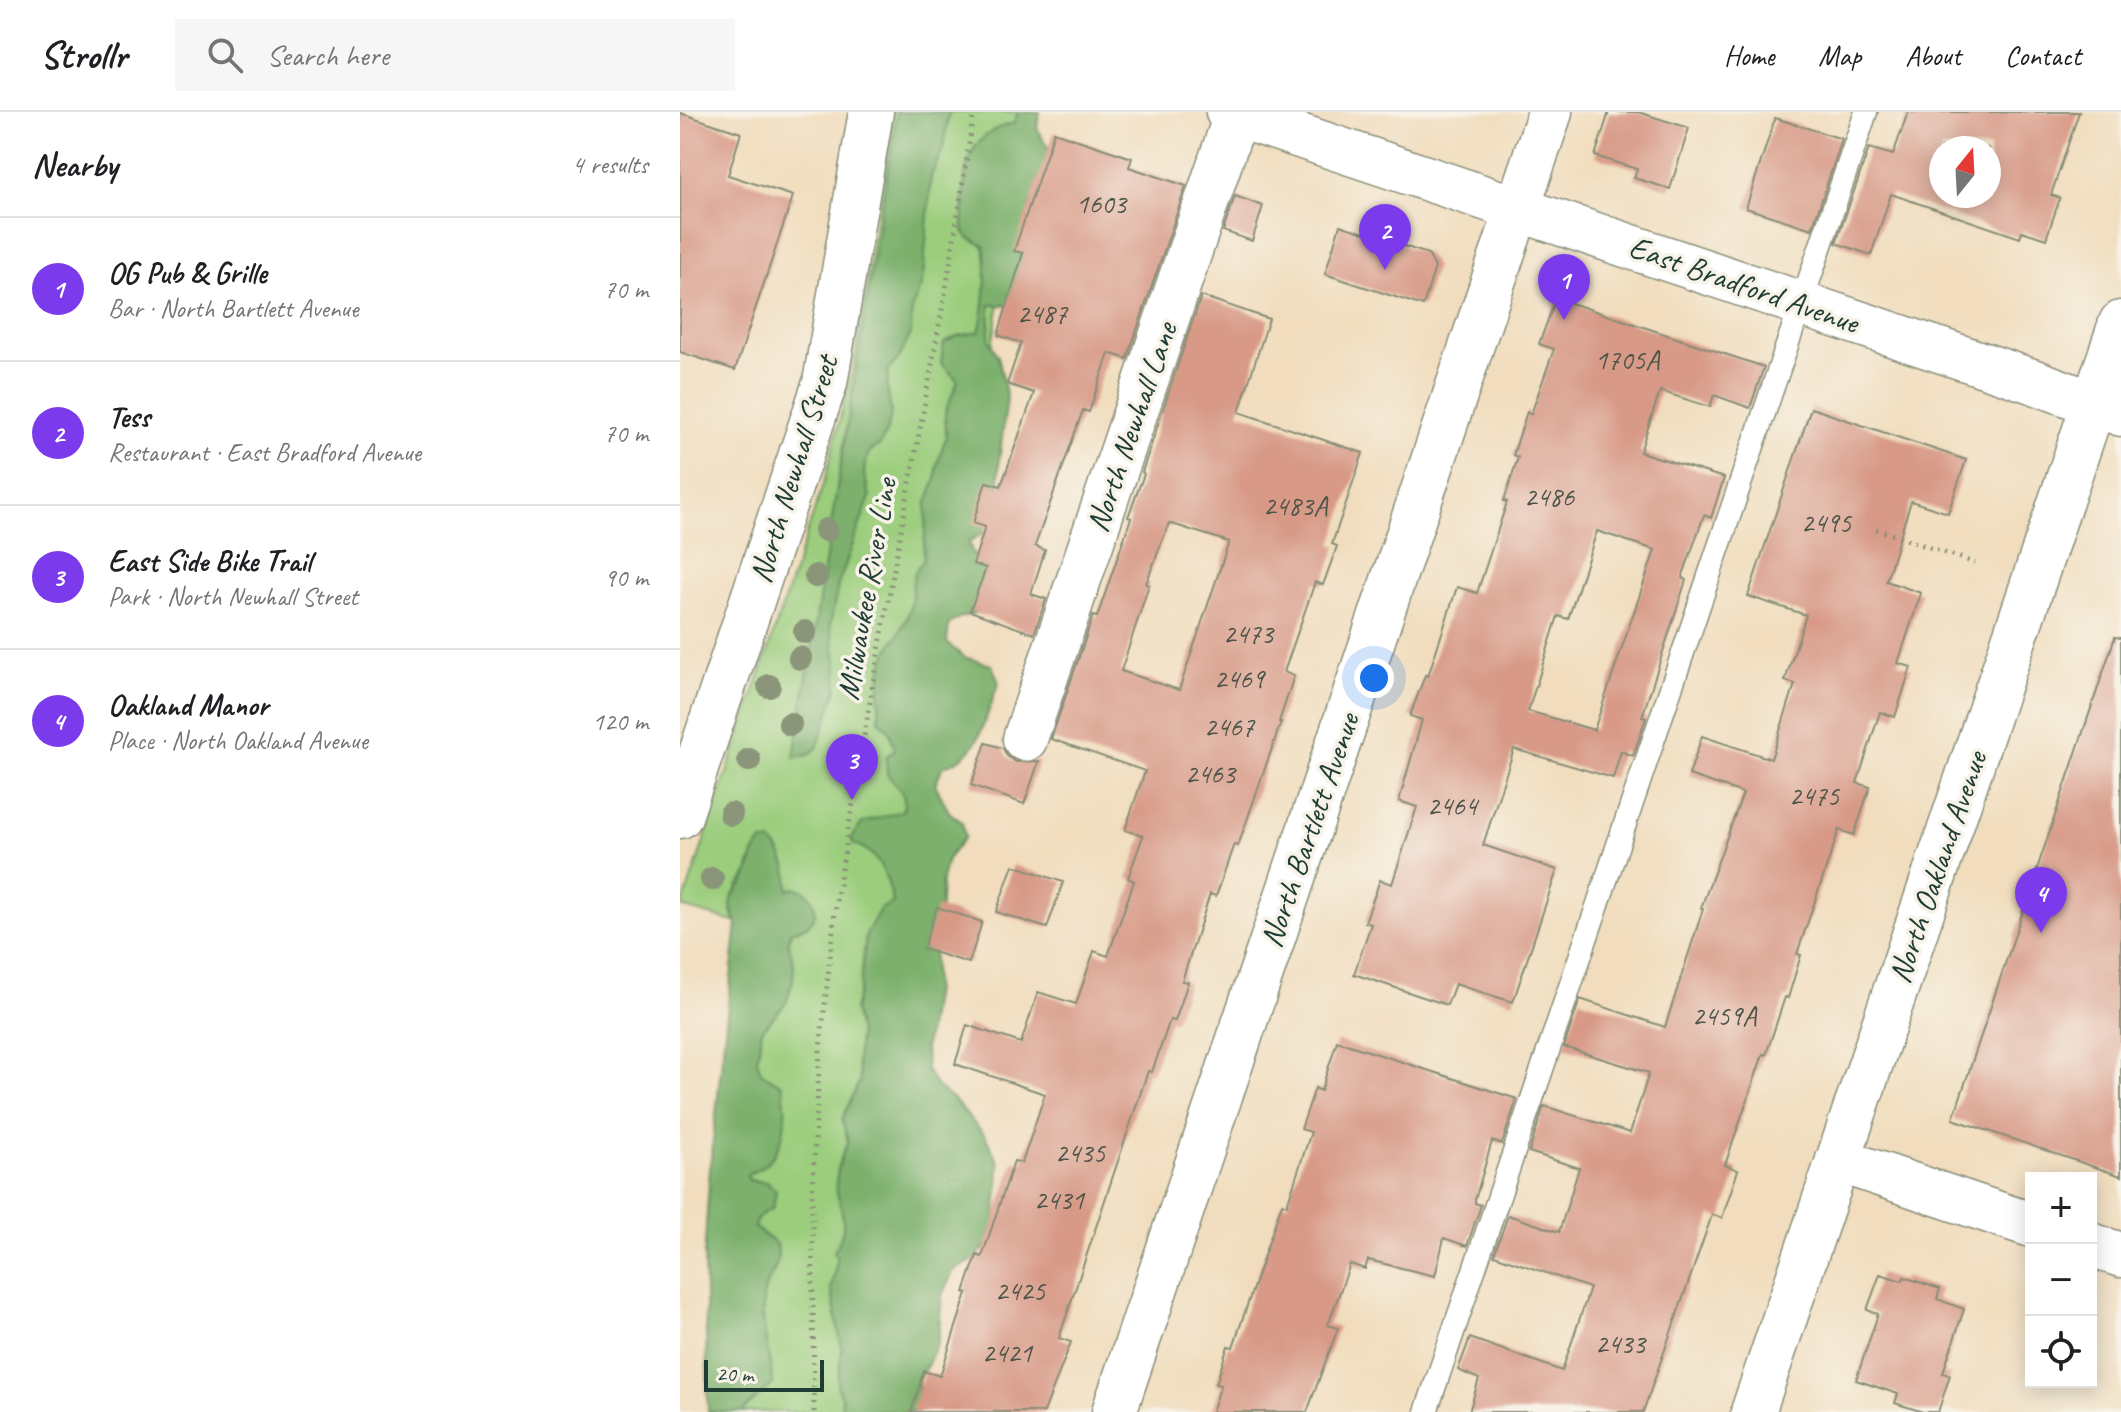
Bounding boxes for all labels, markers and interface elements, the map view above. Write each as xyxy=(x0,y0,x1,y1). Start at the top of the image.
search box xyxy=(175,19,735,91)
text: Strollr xyxy=(40,32,127,79)
icon: search xyxy=(203,33,247,77)
text: Search here xyxy=(267,36,389,74)
text: Home xyxy=(1724,38,1774,73)
text: Map xyxy=(1818,38,1861,73)
text: About xyxy=(1905,38,1961,73)
text: Contact xyxy=(2005,38,2081,73)
north arrow xyxy=(1929,136,2001,208)
text: Nearby xyxy=(32,143,118,186)
text: 4 results xyxy=(572,148,648,181)
house number: 1603 xyxy=(1076,186,1129,221)
pin: 2 xyxy=(1359,204,1411,270)
street label: East Bradford Avenue xyxy=(1624,226,1866,344)
text: OG Pub & Grille xyxy=(108,254,267,292)
pin: 1 xyxy=(1538,254,1590,320)
text: 1 xyxy=(52,273,64,306)
text: 70 m xyxy=(604,273,648,306)
text: Bar · North Bartlett Avenue xyxy=(108,292,358,325)
house number: 2487 xyxy=(1017,296,1069,331)
street label: North Newhall Lane xyxy=(1077,315,1187,537)
house number: 1705A xyxy=(1595,342,1661,377)
street label: North Newhall Street xyxy=(739,347,848,588)
text: Tess xyxy=(108,398,150,436)
text: 2 xyxy=(52,417,64,450)
text: 70 m xyxy=(604,417,648,450)
text: Restaurant · East Bradford Avenue xyxy=(108,436,421,469)
street label: Milwaukee River Line xyxy=(827,473,907,703)
house number: 2486 xyxy=(1524,479,1576,514)
house number: 2483A xyxy=(1263,488,1329,523)
house number: 2495 xyxy=(1801,505,1853,540)
text: East Side Bike Trail xyxy=(108,542,311,580)
text: 3 xyxy=(52,561,64,594)
text: 90 m xyxy=(604,561,648,594)
text: Park · North Newhall Street xyxy=(108,580,358,613)
house number: 2473 xyxy=(1223,616,1276,651)
your location xyxy=(1354,658,1394,698)
house number: 2469 xyxy=(1214,661,1267,696)
text: Oakland Manor xyxy=(108,686,268,724)
text: 4 xyxy=(52,705,64,738)
text: 120 m xyxy=(592,705,648,738)
street label: North Bartlett Avenue xyxy=(1250,705,1370,952)
house number: 2467 xyxy=(1204,709,1256,744)
text: Place · North Oakland Avenue xyxy=(108,724,368,757)
pin: 3 xyxy=(826,734,878,800)
street label: North Oakland Avenue xyxy=(1879,744,1997,988)
house number: 2463 xyxy=(1185,756,1238,791)
house number: 2475 xyxy=(1789,778,1841,813)
house number: 2464 xyxy=(1427,788,1480,823)
pin: 4 xyxy=(2015,867,2067,933)
house number: 2459A xyxy=(1692,998,1758,1033)
house number: 2435 xyxy=(1055,1135,1107,1170)
map controls xyxy=(2025,1172,2097,1388)
button: + xyxy=(2025,1172,2097,1244)
house number: 2431 xyxy=(1034,1182,1086,1217)
button: − xyxy=(2025,1244,2097,1316)
house number: 2425 xyxy=(995,1273,1047,1308)
button: locate xyxy=(2025,1316,2097,1388)
house number: 2433 xyxy=(1595,1326,1648,1361)
house number: 2421 xyxy=(982,1335,1034,1370)
scale bar xyxy=(704,1356,824,1392)
text: 20 m xyxy=(716,1360,753,1388)

